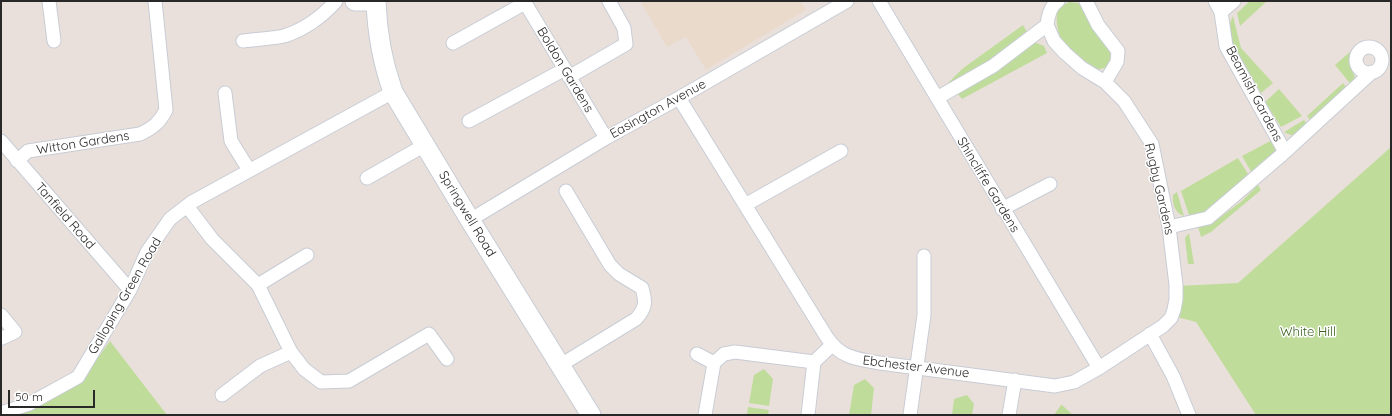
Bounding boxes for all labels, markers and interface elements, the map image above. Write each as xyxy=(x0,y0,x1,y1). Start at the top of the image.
street label: Boldon Gardens xyxy=(533,25,597,115)
street label: Beamish Gardens xyxy=(1222,44,1286,144)
street label: Easington Avenue xyxy=(607,76,709,142)
street label: Witton Gardens xyxy=(36,128,130,158)
street label: Shincliffe Gardens xyxy=(953,135,1023,235)
street label: Rugby Gardens xyxy=(1141,142,1177,236)
street label: Springwell Road xyxy=(435,168,499,260)
street label: Tanfield Road xyxy=(32,179,98,253)
street label: Galloping Green Road xyxy=(85,235,165,357)
park label: White Hill xyxy=(1280,324,1336,340)
street label: Ebchester Avenue xyxy=(862,353,970,381)
scale bar xyxy=(10,382,97,408)
text: 50 m xyxy=(15,389,43,404)

